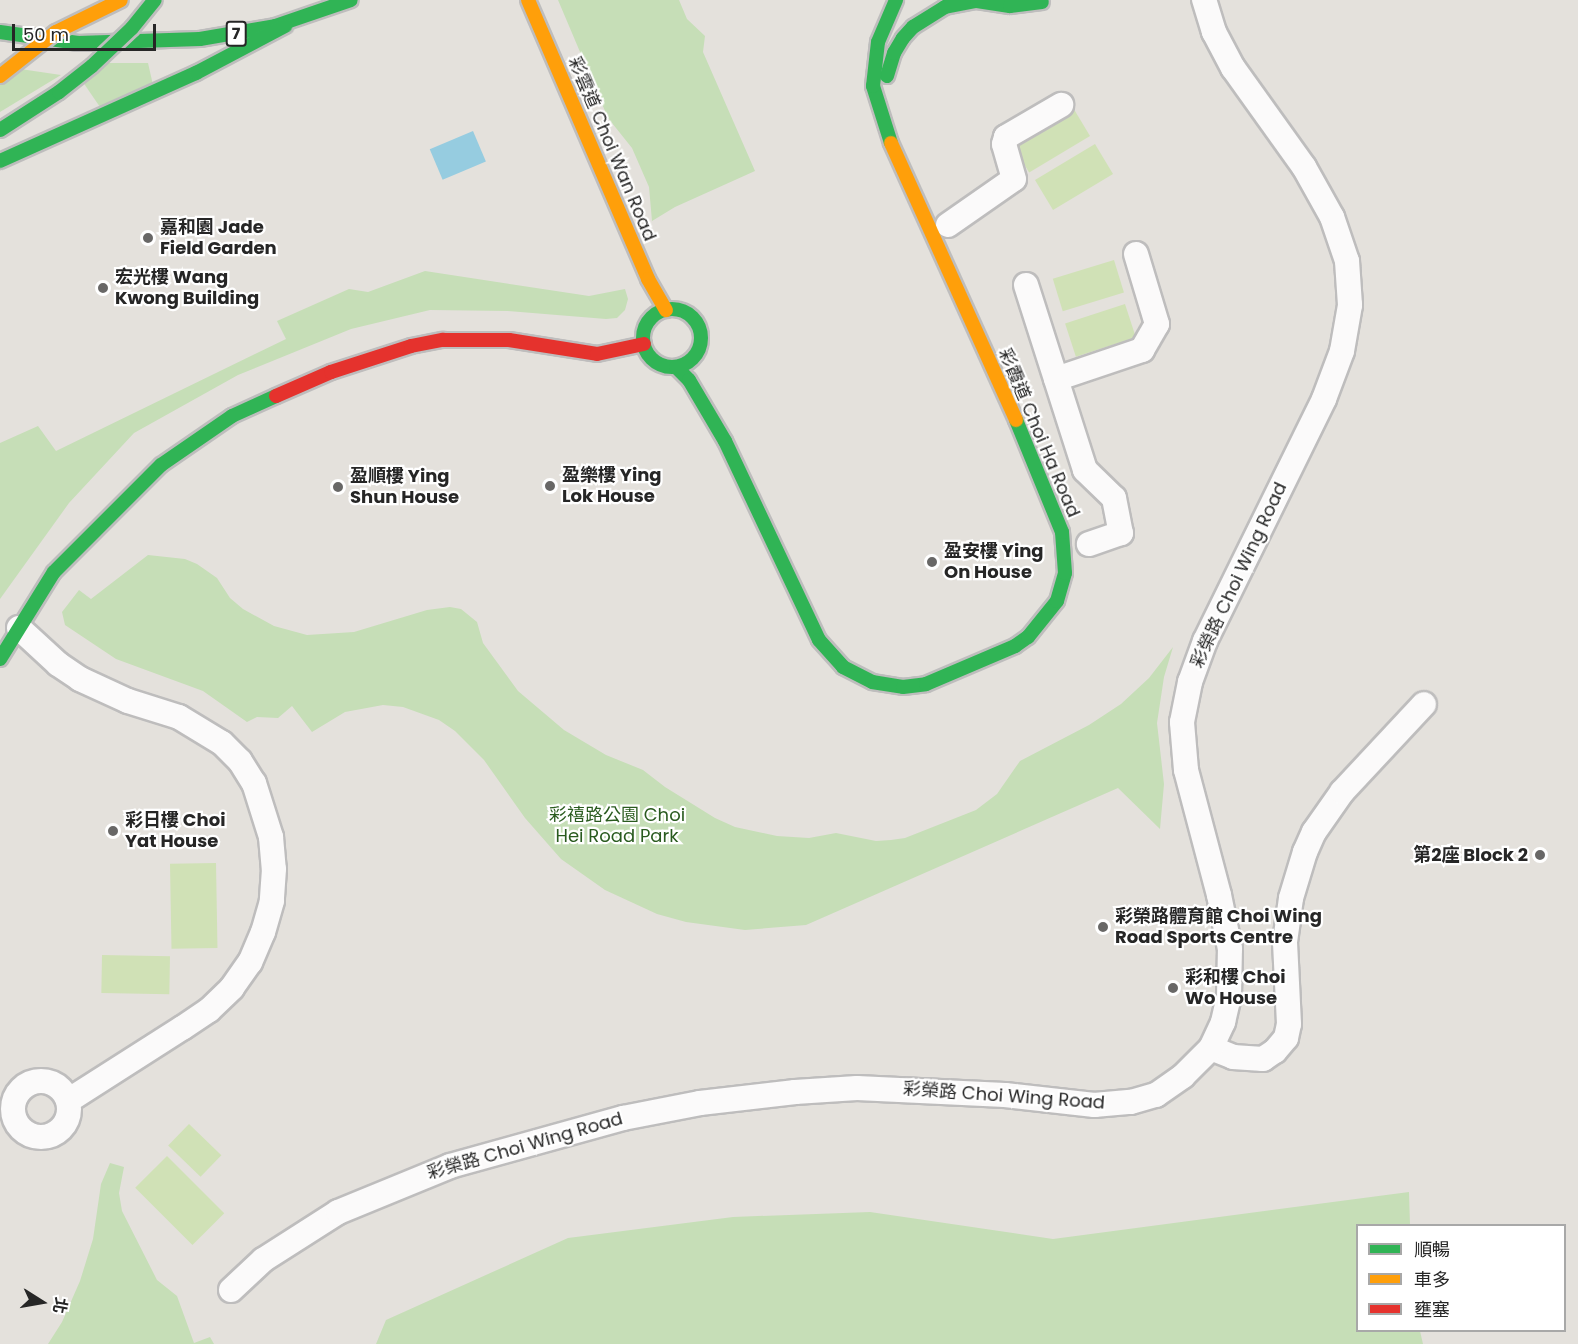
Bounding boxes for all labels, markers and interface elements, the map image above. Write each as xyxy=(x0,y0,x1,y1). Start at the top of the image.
scale bar xyxy=(15,12,159,50)
road number: 7 xyxy=(226,21,246,47)
text: 50 m xyxy=(23,22,69,47)
street label: 彩雲道 Choi Wan Road xyxy=(563,54,661,244)
place label: 嘉和園 Jade Field Garden xyxy=(160,217,277,260)
marker: 嘉和園 Jade Field Garden xyxy=(141,231,155,245)
place label: 宏光樓 Wang Kwong Building xyxy=(115,267,259,310)
marker: 宏光樓 Wang Kwong Building xyxy=(96,281,110,295)
street label: 彩霞道 Choi Ha Road xyxy=(994,345,1084,521)
place label: 盈樂樓 Ying Lok House xyxy=(562,465,662,508)
place label: 盈順樓 Ying Shun House xyxy=(350,466,459,508)
marker: 盈樂樓 Ying Lok House xyxy=(543,479,557,493)
street label: 彩榮路 Choi Wing Road xyxy=(1186,479,1292,671)
marker: 盈順樓 Ying Shun House xyxy=(331,480,345,494)
place label: 盈安樓 Ying On House xyxy=(944,541,1044,584)
marker: 盈安樓 Ying On House xyxy=(925,555,939,569)
park label: 彩禧路公園 Choi Hei Road Park xyxy=(549,805,685,848)
place label: 彩日樓 Choi Yat House xyxy=(125,810,225,852)
marker: 彩日樓 Choi Yat House xyxy=(106,824,120,838)
place label: 第2座 Block 2 xyxy=(1413,844,1528,866)
marker: 第2座 Block 2 xyxy=(1533,848,1547,862)
place label: 彩榮路體育館 Choi Wing Road Sports Centre xyxy=(1115,906,1322,948)
marker: 彩榮路體育館 Choi Wing Road Sports Centre xyxy=(1096,920,1110,934)
place label: 彩和樓 Choi Wo House xyxy=(1185,967,1285,1010)
marker: 彩和樓 Choi Wo House xyxy=(1166,981,1180,995)
street label: 彩榮路 Choi Wing Road xyxy=(902,1078,1106,1114)
street label: 彩榮路 Choi Wing Road xyxy=(425,1108,625,1184)
legend xyxy=(1356,1224,1566,1332)
text: 順暢 xyxy=(1414,1237,1450,1262)
text: 車多 xyxy=(1414,1267,1450,1292)
north arrow xyxy=(12,1272,72,1332)
text: 北 xyxy=(47,1295,73,1316)
text: 壅塞 xyxy=(1414,1297,1450,1322)

